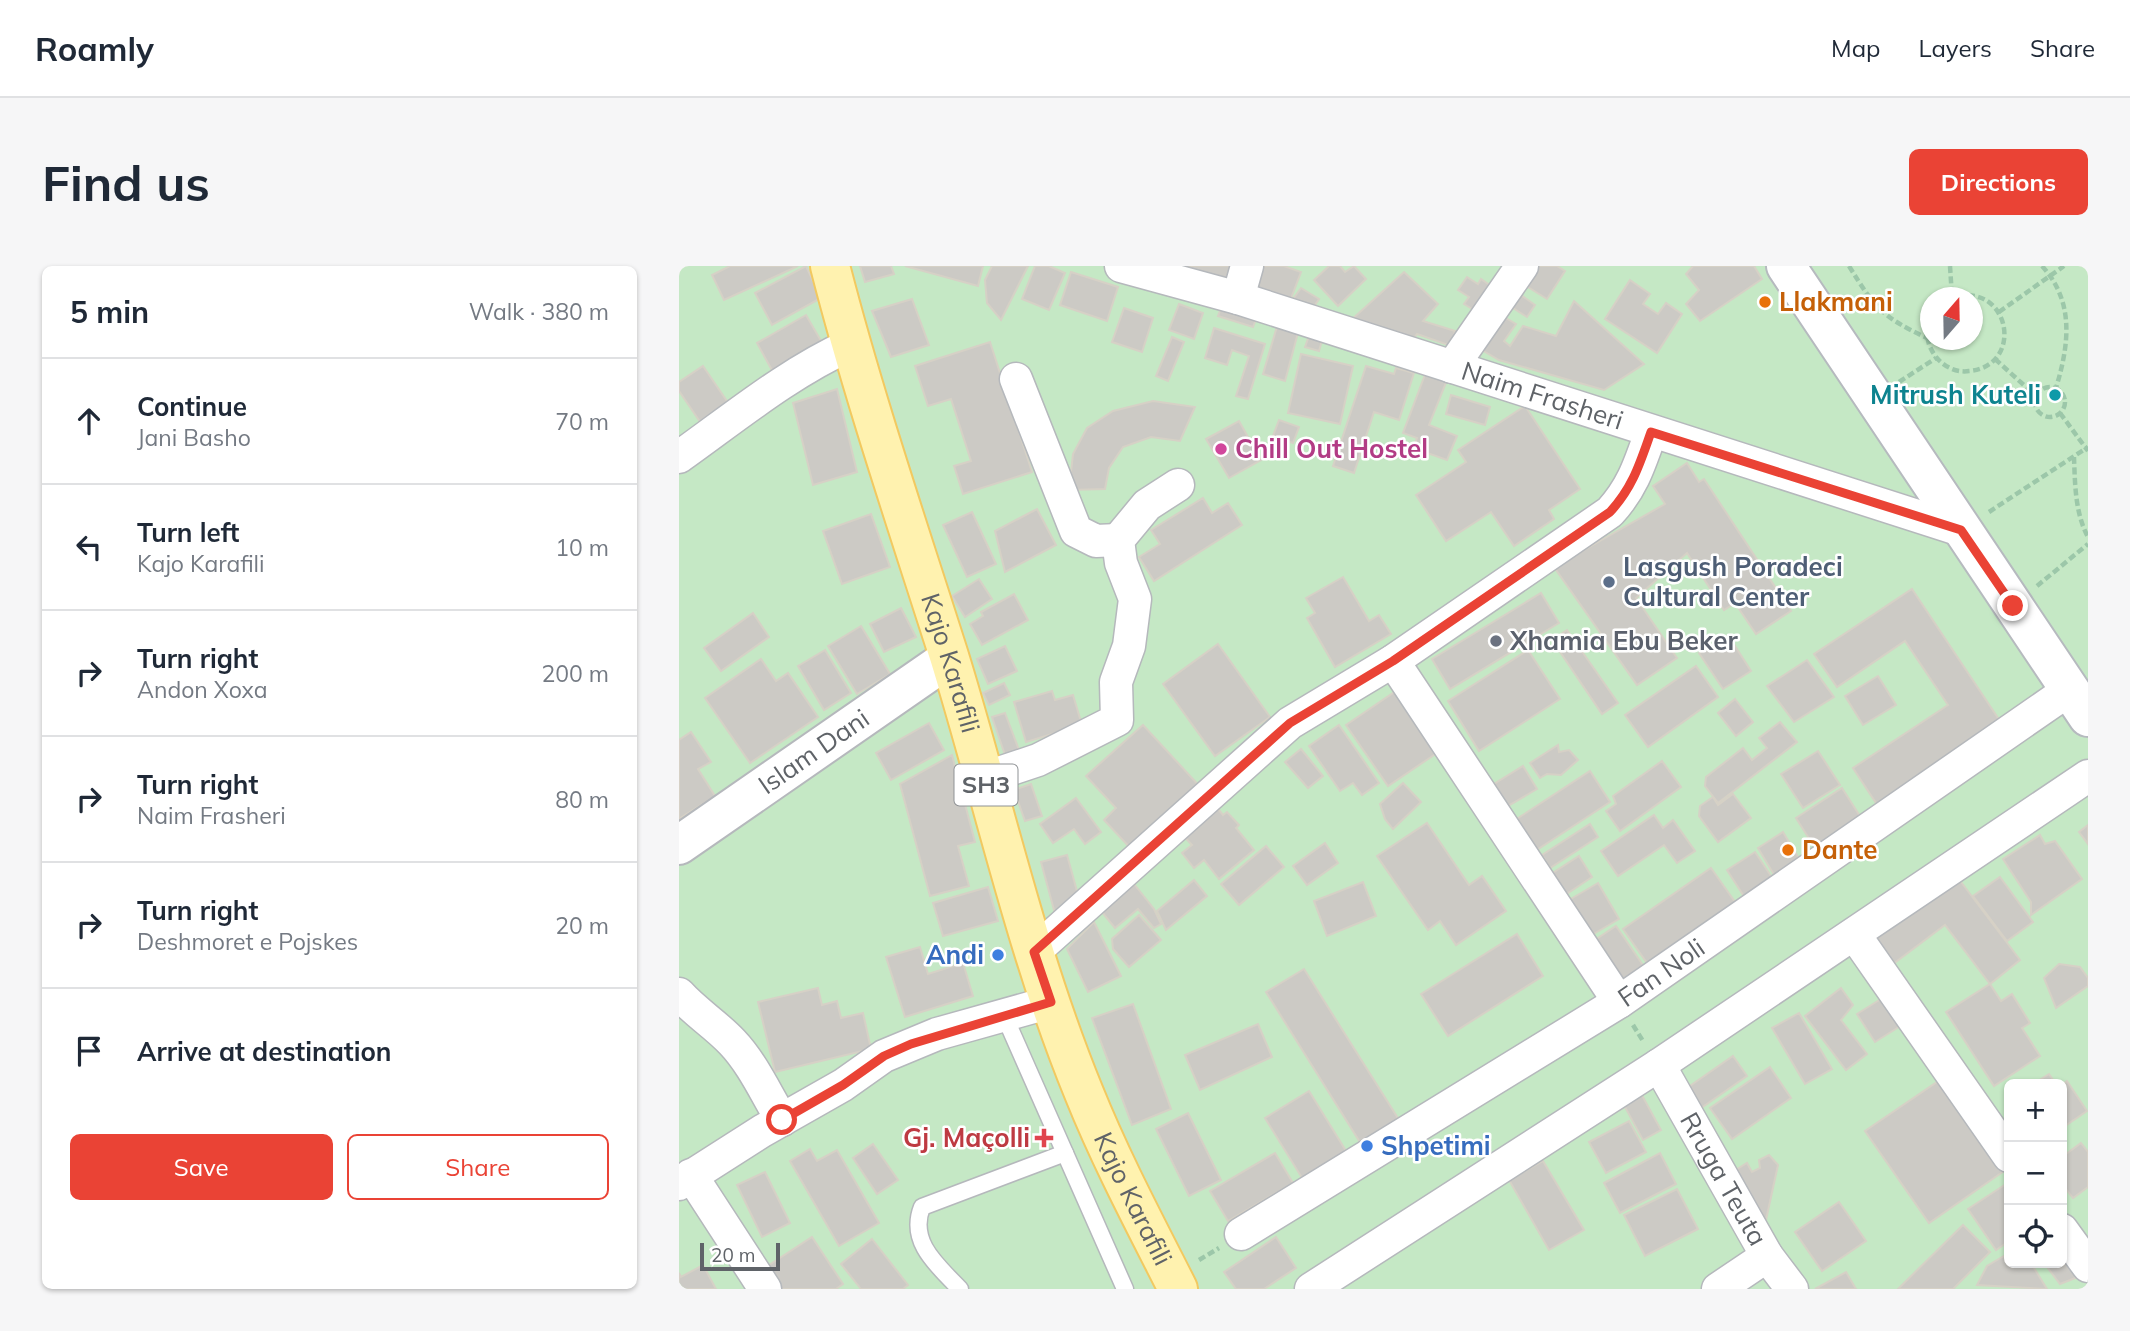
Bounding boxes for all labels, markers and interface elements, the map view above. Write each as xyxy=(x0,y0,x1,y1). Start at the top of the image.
text: Roamly xyxy=(35,28,154,69)
text: Map xyxy=(1831,33,1880,63)
text: Layers xyxy=(1918,33,1992,63)
text: Share xyxy=(2030,33,2095,63)
button: Directions xyxy=(1909,149,2088,215)
text: Find us xyxy=(42,152,210,213)
place label: Llakmani xyxy=(1779,285,1893,318)
north arrow xyxy=(1920,287,1983,350)
text: 5 min xyxy=(70,293,149,331)
marker: Llakmani xyxy=(1757,294,1773,310)
text: Walk · 380 m xyxy=(469,297,609,326)
street label: Naim Frasheri xyxy=(1457,354,1628,437)
place label: Mitrush Kuteli xyxy=(1870,378,2041,411)
marker: Mitrush Kuteli xyxy=(2047,387,2063,403)
text: Continue xyxy=(137,390,247,423)
icon: ahead xyxy=(70,402,108,440)
text: 70 m xyxy=(555,407,609,436)
text: Jani Basho xyxy=(137,423,251,452)
place label: Chill Out Hostel xyxy=(1235,432,1428,465)
marker: Chill Out Hostel xyxy=(1213,441,1229,457)
text: Turn left xyxy=(137,516,239,549)
icon: left xyxy=(70,528,108,566)
text: 10 m xyxy=(555,533,609,562)
text: Kajo Karafili xyxy=(137,549,265,578)
place label: Lasgush Poradeci Cultural Center xyxy=(1623,550,1843,613)
marker: Lasgush Poradeci Cultural Center xyxy=(1601,574,1617,590)
street label: Kajo Karafili xyxy=(914,589,988,736)
route end xyxy=(1997,590,2028,621)
place label: Xhamia Ebu Beker xyxy=(1509,624,1738,657)
marker: Xhamia Ebu Beker xyxy=(1488,633,1504,649)
text: Turn right xyxy=(137,642,258,675)
icon: right xyxy=(70,654,108,692)
text: 200 m xyxy=(541,659,609,688)
text: Andon Xoxa xyxy=(137,675,268,704)
street label: Islam Dani xyxy=(752,701,875,801)
road number: SH3 xyxy=(955,764,1017,806)
text: Turn right xyxy=(137,768,258,801)
icon: right xyxy=(70,780,108,818)
text: 80 m xyxy=(555,785,609,814)
text: Naim Frasheri xyxy=(137,801,286,830)
place label: Dante xyxy=(1802,833,1878,866)
marker: Dante xyxy=(1780,842,1796,858)
text: Turn right xyxy=(137,894,258,927)
icon: right xyxy=(70,906,108,944)
text: 20 m xyxy=(555,911,609,940)
text: Deshmoret e Pojskes xyxy=(137,927,358,956)
street label: Fan Noli xyxy=(1611,931,1711,1014)
place label: Andi xyxy=(926,938,984,971)
marker: Andi xyxy=(990,947,1006,963)
icon: arrive xyxy=(70,1032,108,1070)
text: Arrive at destination xyxy=(137,1035,392,1068)
map controls xyxy=(2004,1079,2067,1268)
button: + xyxy=(2004,1079,2067,1142)
route start xyxy=(766,1104,797,1135)
street label: Rruga Teuta xyxy=(1673,1106,1775,1251)
place label: Gj. Maçolli xyxy=(903,1121,1030,1154)
street label: Kajo Karafili xyxy=(1087,1127,1180,1271)
place label: Shpetimi xyxy=(1381,1129,1491,1162)
marker: Gj. Maçolli xyxy=(1036,1130,1052,1146)
button: Save xyxy=(70,1134,333,1200)
button: Share xyxy=(347,1134,609,1200)
marker: Shpetimi xyxy=(1359,1138,1375,1154)
button: − xyxy=(2004,1142,2067,1205)
button: locate xyxy=(2004,1205,2067,1268)
scale bar xyxy=(700,1240,781,1272)
text: 20 m xyxy=(711,1243,755,1267)

